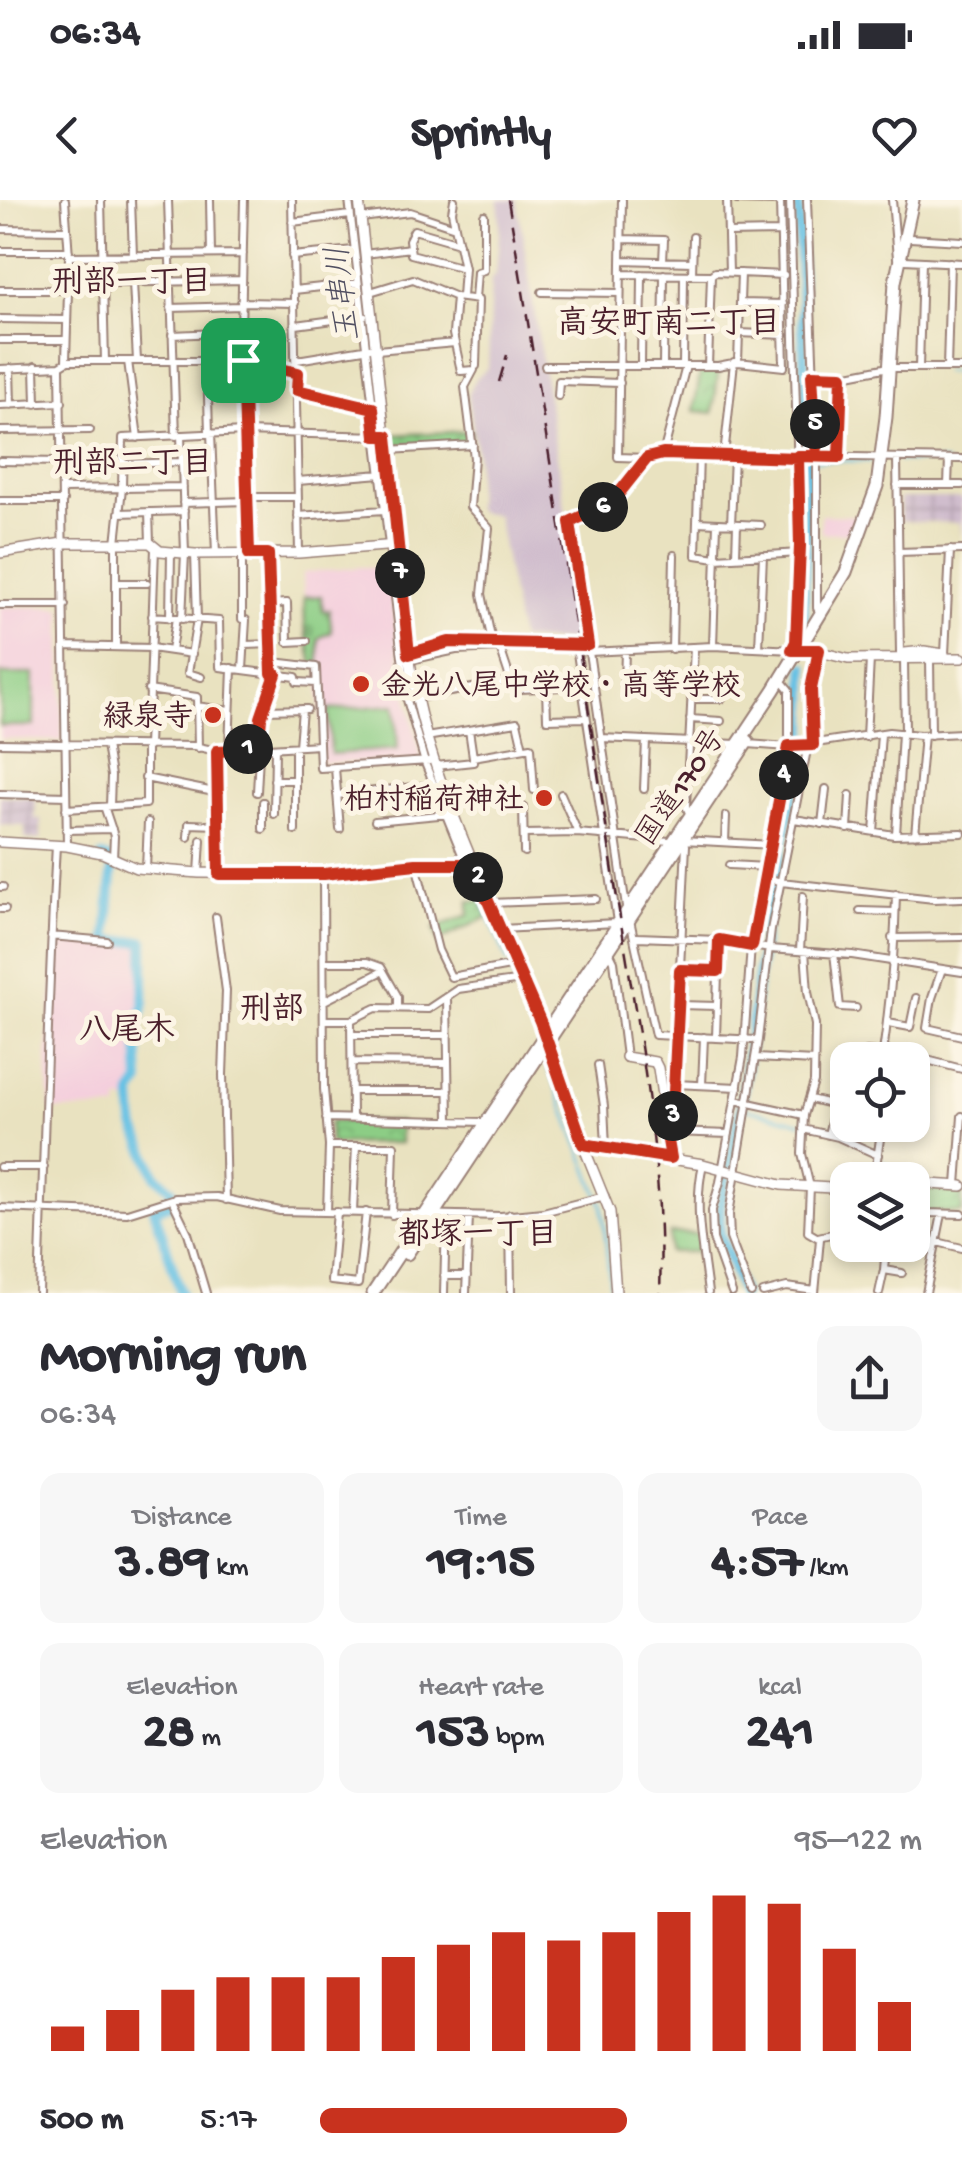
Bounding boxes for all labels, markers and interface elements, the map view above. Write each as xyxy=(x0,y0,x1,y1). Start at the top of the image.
text: 06:34 xyxy=(50,13,140,57)
icon: back xyxy=(40,108,95,163)
icon: heart xyxy=(867,108,922,163)
text: Sprintly xyxy=(411,109,551,162)
water label: 玉串川 xyxy=(319,243,371,344)
district label: 刑部一丁目 xyxy=(52,265,212,304)
district label: 高安町南二丁目 xyxy=(557,305,781,345)
pin xyxy=(201,318,286,403)
icon: arrive xyxy=(216,333,271,388)
pin: 5 xyxy=(790,399,840,449)
text: 5 xyxy=(808,407,822,440)
district label: 刑部二丁目 xyxy=(53,446,213,485)
pin: 6 xyxy=(578,482,628,532)
text: 6 xyxy=(596,490,610,523)
pin: 7 xyxy=(375,548,425,598)
text: 7 xyxy=(393,556,407,589)
place label: 金光八尾中学校・高等学校 xyxy=(381,668,741,706)
marker: 金光八尾中学校・高等学校 xyxy=(350,673,372,695)
place label: 緑泉寺 xyxy=(103,700,193,737)
marker: 緑泉寺 xyxy=(202,704,224,726)
street label: 国道170号 xyxy=(630,722,735,854)
pin: 1 xyxy=(223,724,273,774)
text: 1 xyxy=(242,732,254,765)
pin: 4 xyxy=(759,750,809,800)
text: 4 xyxy=(777,758,791,791)
place label: 柏村稲荷神社 xyxy=(344,783,524,820)
marker: 柏村稲荷神社 xyxy=(533,787,555,809)
pin: 2 xyxy=(453,852,503,902)
text: 2 xyxy=(471,860,485,893)
district label: 刑部 xyxy=(240,992,304,1031)
district label: 八尾木 xyxy=(79,1012,175,1052)
map controls xyxy=(830,1042,930,1262)
button: locate xyxy=(830,1042,930,1142)
pin: 3 xyxy=(648,1091,698,1141)
text: 3 xyxy=(666,1099,680,1132)
button: layers xyxy=(830,1162,930,1262)
district label: 都塚一丁目 xyxy=(398,1217,558,1256)
button: share xyxy=(817,1326,922,1431)
text: Morning run xyxy=(40,1327,306,1391)
text: 06:34 xyxy=(40,1397,116,1435)
text: Distance xyxy=(133,1502,231,1535)
text: Time xyxy=(455,1502,507,1535)
text: Pace xyxy=(753,1502,807,1535)
text: 3.89 xyxy=(115,1535,210,1594)
text: 19:15 xyxy=(427,1535,535,1594)
text: 4:57 xyxy=(711,1535,803,1594)
text: km xyxy=(210,1552,249,1585)
text: /km xyxy=(803,1552,849,1585)
text: Elevation xyxy=(126,1672,238,1705)
text: Heart rate xyxy=(418,1672,544,1705)
text: kcal xyxy=(758,1672,802,1705)
text: 28 xyxy=(143,1705,195,1764)
text: 153 xyxy=(417,1705,490,1764)
text: 241 xyxy=(746,1705,814,1764)
text: m xyxy=(195,1722,221,1755)
text: bpm xyxy=(490,1722,545,1755)
text: Elevation xyxy=(40,1823,167,1861)
text: 95–122 m xyxy=(795,1823,922,1861)
text: 500 m xyxy=(40,2102,123,2140)
text: 5:17 xyxy=(200,2102,256,2140)

